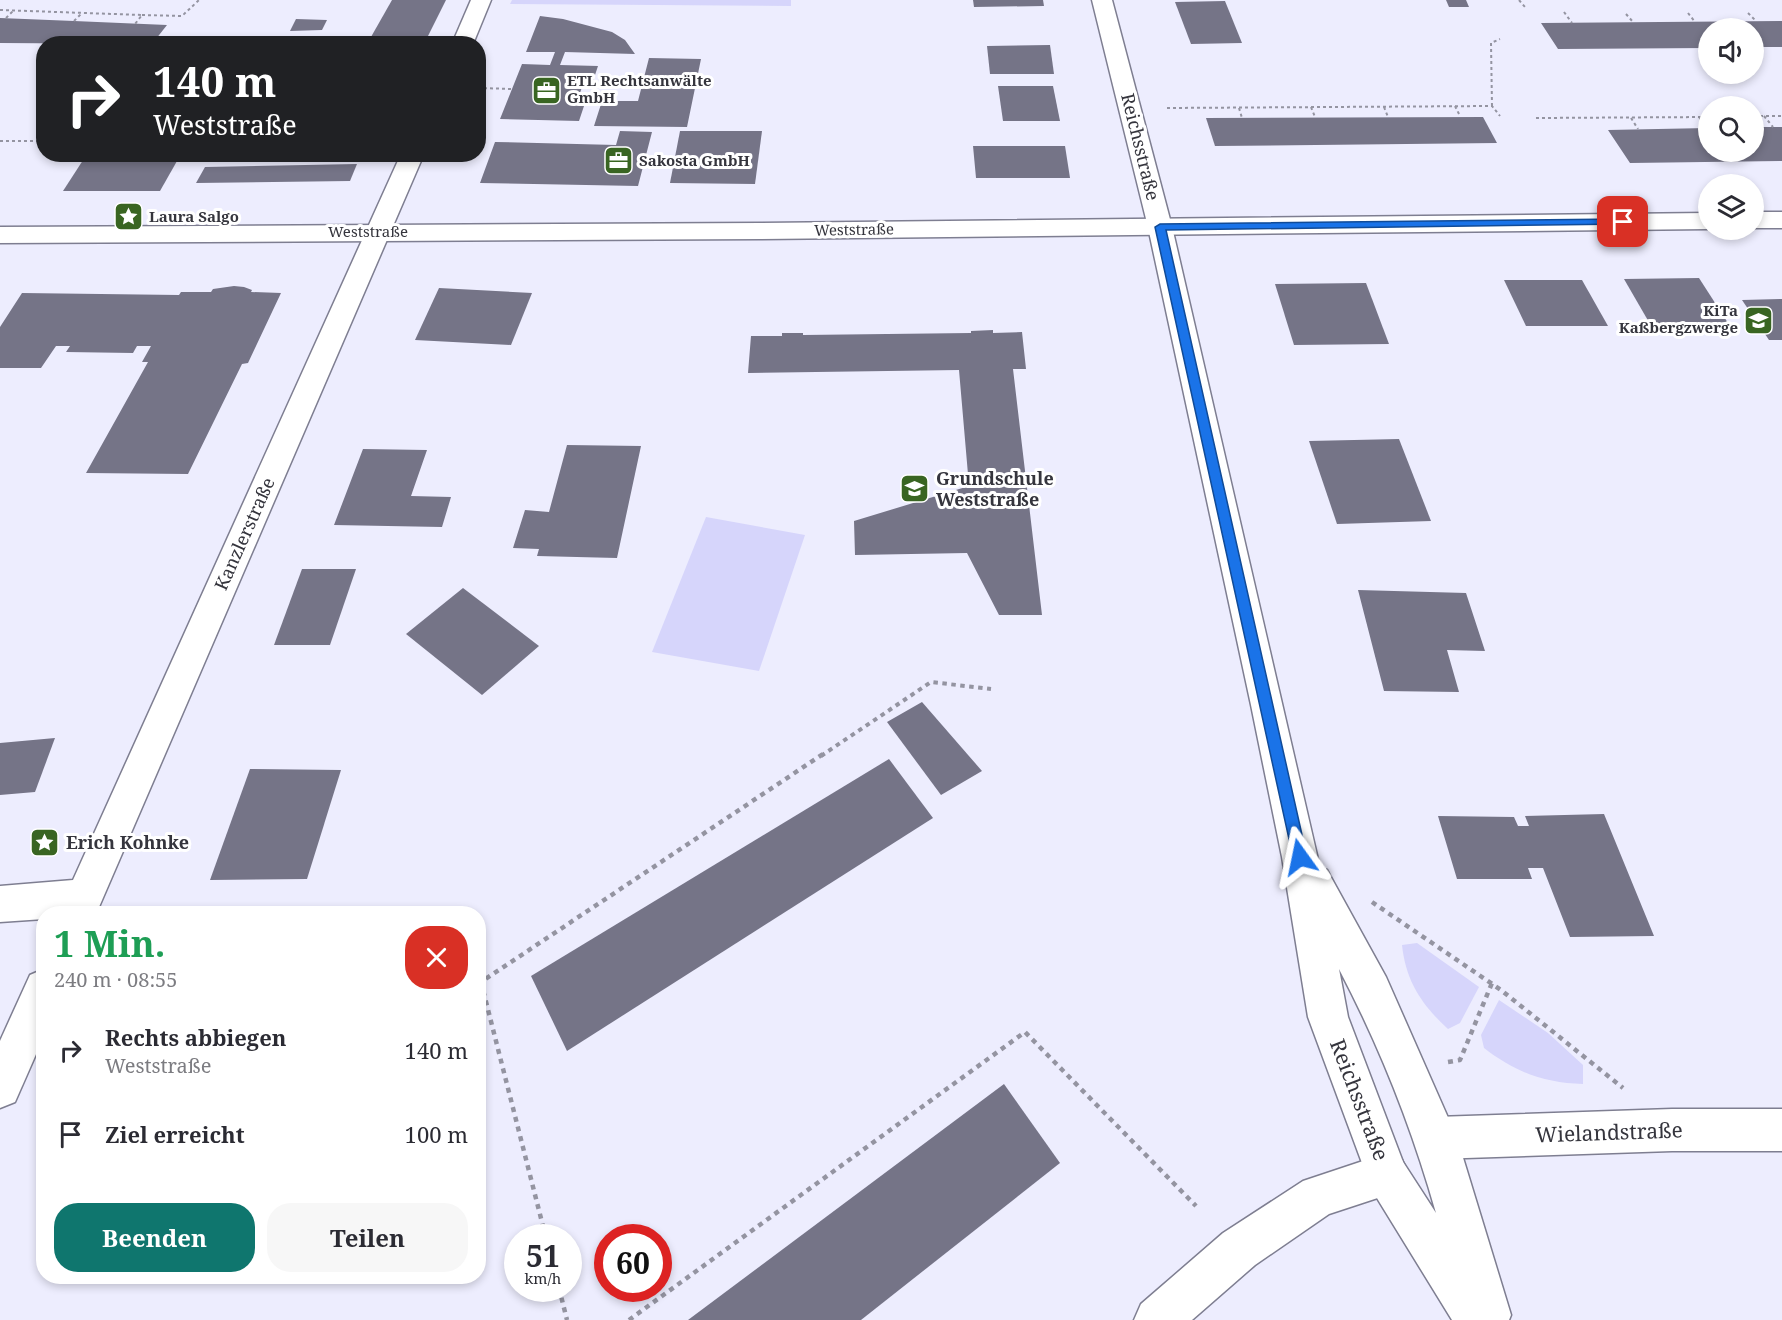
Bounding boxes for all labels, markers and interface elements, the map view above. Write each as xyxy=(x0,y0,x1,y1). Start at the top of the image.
map controls xyxy=(1698,18,1764,240)
button: sound xyxy=(1698,18,1764,84)
text: 140 m xyxy=(153,52,277,109)
icon: right xyxy=(54,60,132,138)
place label: ETL Rechtsanwälte GmbH xyxy=(567,70,712,107)
office icon: ETL Rechtsanwälte GmbH xyxy=(530,74,562,106)
street label: Reichsstraße xyxy=(1116,91,1166,203)
button: search xyxy=(1698,96,1764,162)
text: Weststraße xyxy=(153,106,297,143)
office icon: Sakosta GmbH xyxy=(602,145,634,177)
place label: Sakosta GmbH xyxy=(639,150,750,170)
button: layers xyxy=(1698,174,1764,240)
pin xyxy=(1597,196,1648,247)
place icon: Laura Salgo xyxy=(112,201,144,233)
icon: arrive xyxy=(1606,205,1639,238)
place label: Laura Salgo xyxy=(149,206,239,226)
street label: Weststraße xyxy=(814,218,894,240)
street label: Weststraße xyxy=(328,221,408,241)
place label: KiTa Kaßbergzwerge xyxy=(1619,300,1738,337)
school or university icon: KiTa Kaßbergzwerge xyxy=(1743,304,1775,336)
place label: Grundschule Weststraße xyxy=(936,466,1054,511)
street label: Kanzlerstraße xyxy=(208,473,280,594)
school or university icon: Grundschule Weststraße xyxy=(899,473,931,505)
position arrow xyxy=(1268,825,1332,889)
place icon: Erich Kohnke xyxy=(29,827,61,859)
place label: Erich Kohnke xyxy=(66,830,189,854)
text: 1 Min. xyxy=(54,919,165,968)
button: close xyxy=(405,926,468,989)
text: 240 m · 08:55 xyxy=(54,966,177,993)
text: Rechts abbiegen xyxy=(105,1022,286,1052)
icon: right xyxy=(54,1034,87,1067)
text: 140 m xyxy=(405,1035,468,1065)
street label: Reichsstraße xyxy=(1324,1035,1396,1164)
text: Weststraße xyxy=(105,1052,211,1079)
street label: Wielandstraße xyxy=(1535,1115,1683,1149)
icon: arrive xyxy=(54,1118,87,1151)
text: Ziel erreicht xyxy=(105,1119,245,1149)
text: 100 m xyxy=(405,1119,468,1149)
button: Beenden xyxy=(54,1203,255,1272)
button: Teilen xyxy=(267,1203,468,1272)
speed limit sign: 60 xyxy=(594,1224,672,1302)
text: 51 xyxy=(526,1235,560,1276)
text: km/h xyxy=(525,1268,561,1288)

